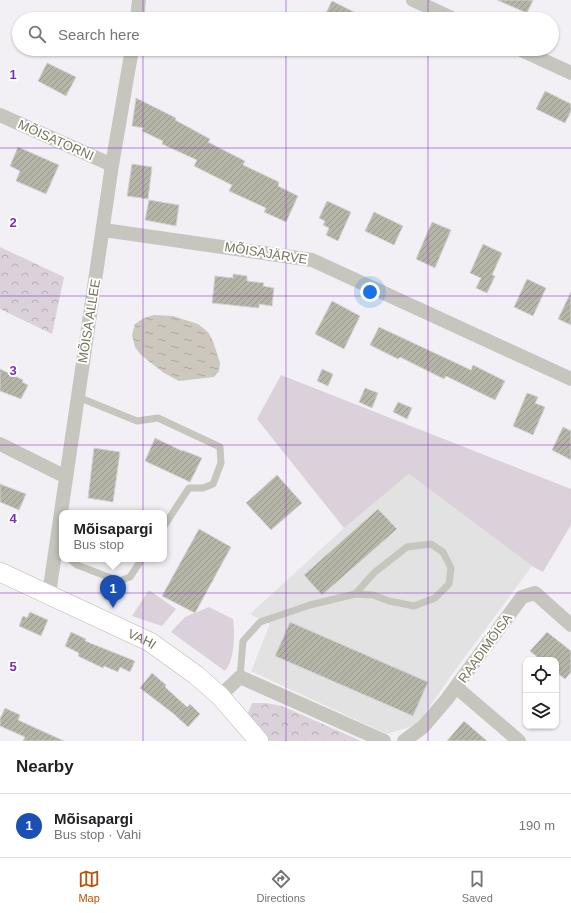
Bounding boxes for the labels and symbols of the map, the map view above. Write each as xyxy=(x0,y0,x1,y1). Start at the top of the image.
text: 1 xyxy=(9,67,17,82)
street label: MÕISATORNI xyxy=(16,117,96,163)
text: 2 xyxy=(9,215,17,230)
street label: MÕISAJÄRVE xyxy=(224,239,309,267)
street label: MÕISA ALLEE xyxy=(75,278,103,364)
your location xyxy=(360,282,380,302)
text: 3 xyxy=(9,363,17,378)
text: 4 xyxy=(9,511,17,526)
pin: 1 xyxy=(100,575,126,608)
street label: RAADIMÕISA xyxy=(455,610,515,685)
street label: VAHI xyxy=(126,625,159,652)
text: 5 xyxy=(9,659,17,674)

